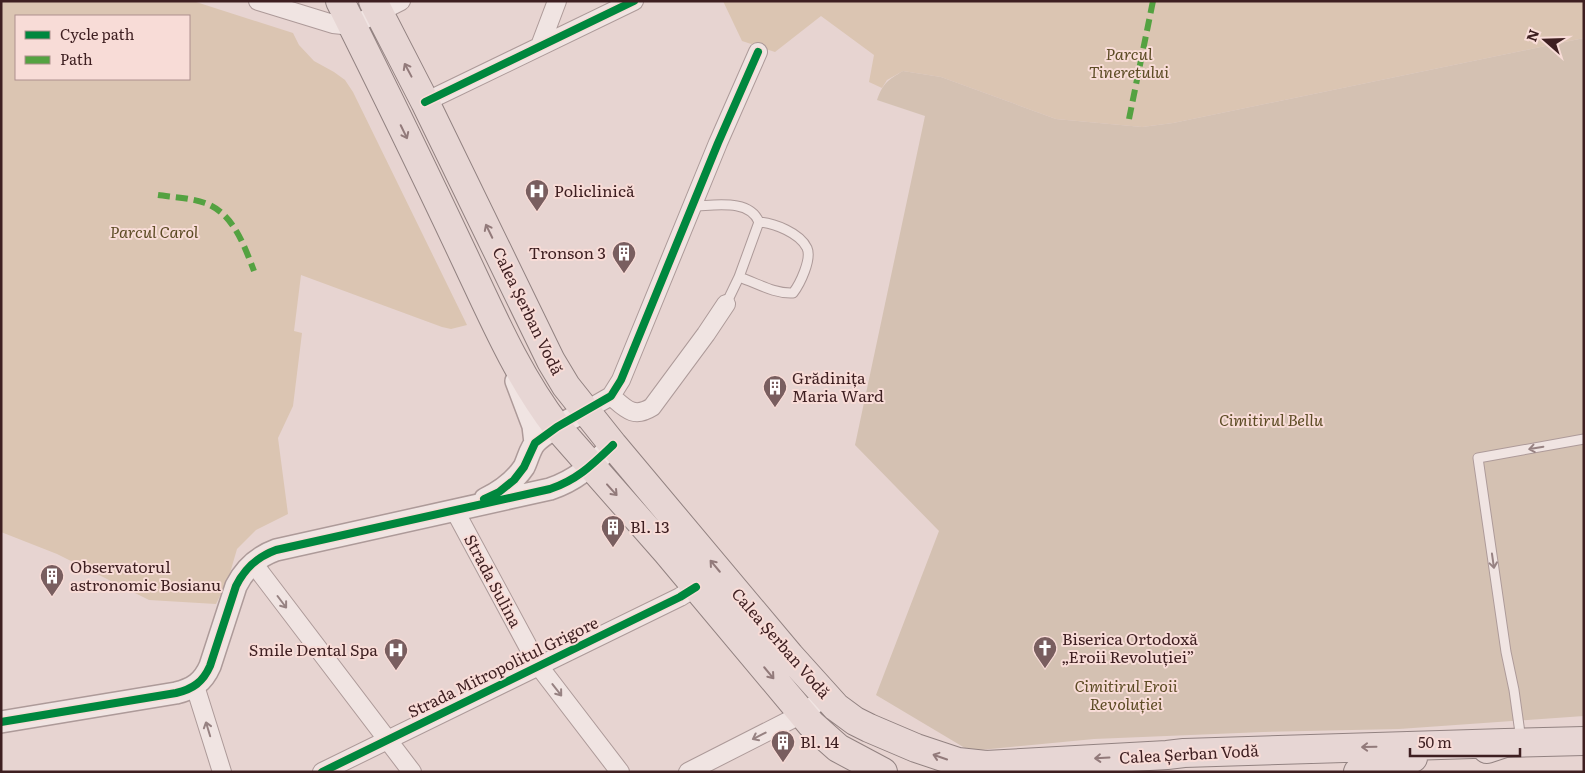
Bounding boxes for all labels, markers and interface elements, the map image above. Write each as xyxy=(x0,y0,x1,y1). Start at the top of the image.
legend xyxy=(15,15,190,80)
north arrow xyxy=(1520,15,1570,65)
text: Cycle path xyxy=(60,22,135,45)
text: N xyxy=(1520,26,1543,44)
park label: Parcul Tineretului xyxy=(1089,41,1169,83)
text: Path xyxy=(60,47,93,70)
one-way arrow xyxy=(403,63,412,78)
one-way arrow xyxy=(399,125,409,140)
hospital icon: Policlinică xyxy=(524,178,550,212)
place label: Policlinică xyxy=(554,178,635,202)
park label: Parcul Carol xyxy=(110,219,199,243)
one-way arrow xyxy=(484,224,493,239)
place label: Tronson 3 xyxy=(529,240,606,264)
building icon: Tronson 3 xyxy=(611,240,637,274)
street label: Calea Șerban Vodă xyxy=(487,242,571,379)
place label: Grădinița Maria Ward xyxy=(792,365,884,407)
building icon: Grădinița Maria Ward xyxy=(762,374,788,408)
park label: Cimitirul Bellu xyxy=(1219,407,1324,431)
one-way arrow xyxy=(1528,443,1544,453)
one-way arrow xyxy=(606,484,618,497)
building icon: Bl. 13 xyxy=(600,514,626,548)
place label: Bl. 13 xyxy=(630,514,670,538)
street label: Strada Sulina xyxy=(459,530,529,632)
one-way arrow xyxy=(1488,553,1498,569)
place label: Observatorul astronomic Bosianu xyxy=(70,554,221,596)
one-way arrow xyxy=(710,560,721,573)
building icon: Observatorul astronomic Bosianu xyxy=(39,563,65,597)
street label: Calea Șerban Vodă xyxy=(727,582,837,703)
one-way arrow xyxy=(277,595,288,608)
street label: Strada Mitropolitul Grigore xyxy=(403,609,602,723)
place label: Biserica Ortodoxă „Eroii Revoluției” xyxy=(1062,626,1198,668)
church icon: Biserica Ortodoxă „Eroii Revoluției” xyxy=(1032,635,1058,669)
place label: Smile Dental Spa xyxy=(249,637,378,661)
hospital icon: Smile Dental Spa xyxy=(383,637,409,671)
one-way arrow xyxy=(763,666,774,679)
park label: Cimitirul Eroii Revoluției xyxy=(1074,673,1178,715)
one-way arrow xyxy=(551,683,562,696)
one-way arrow xyxy=(203,721,213,737)
scale bar xyxy=(1410,726,1520,758)
building icon: Bl. 14 xyxy=(770,729,796,763)
place label: Bl. 14 xyxy=(800,729,839,753)
text: 50 m xyxy=(1418,730,1452,753)
one-way arrow xyxy=(751,731,766,741)
street label: Calea Șerban Vodă xyxy=(1118,737,1260,769)
one-way arrow xyxy=(1361,742,1377,751)
one-way arrow xyxy=(933,752,949,761)
one-way arrow xyxy=(1094,754,1110,763)

